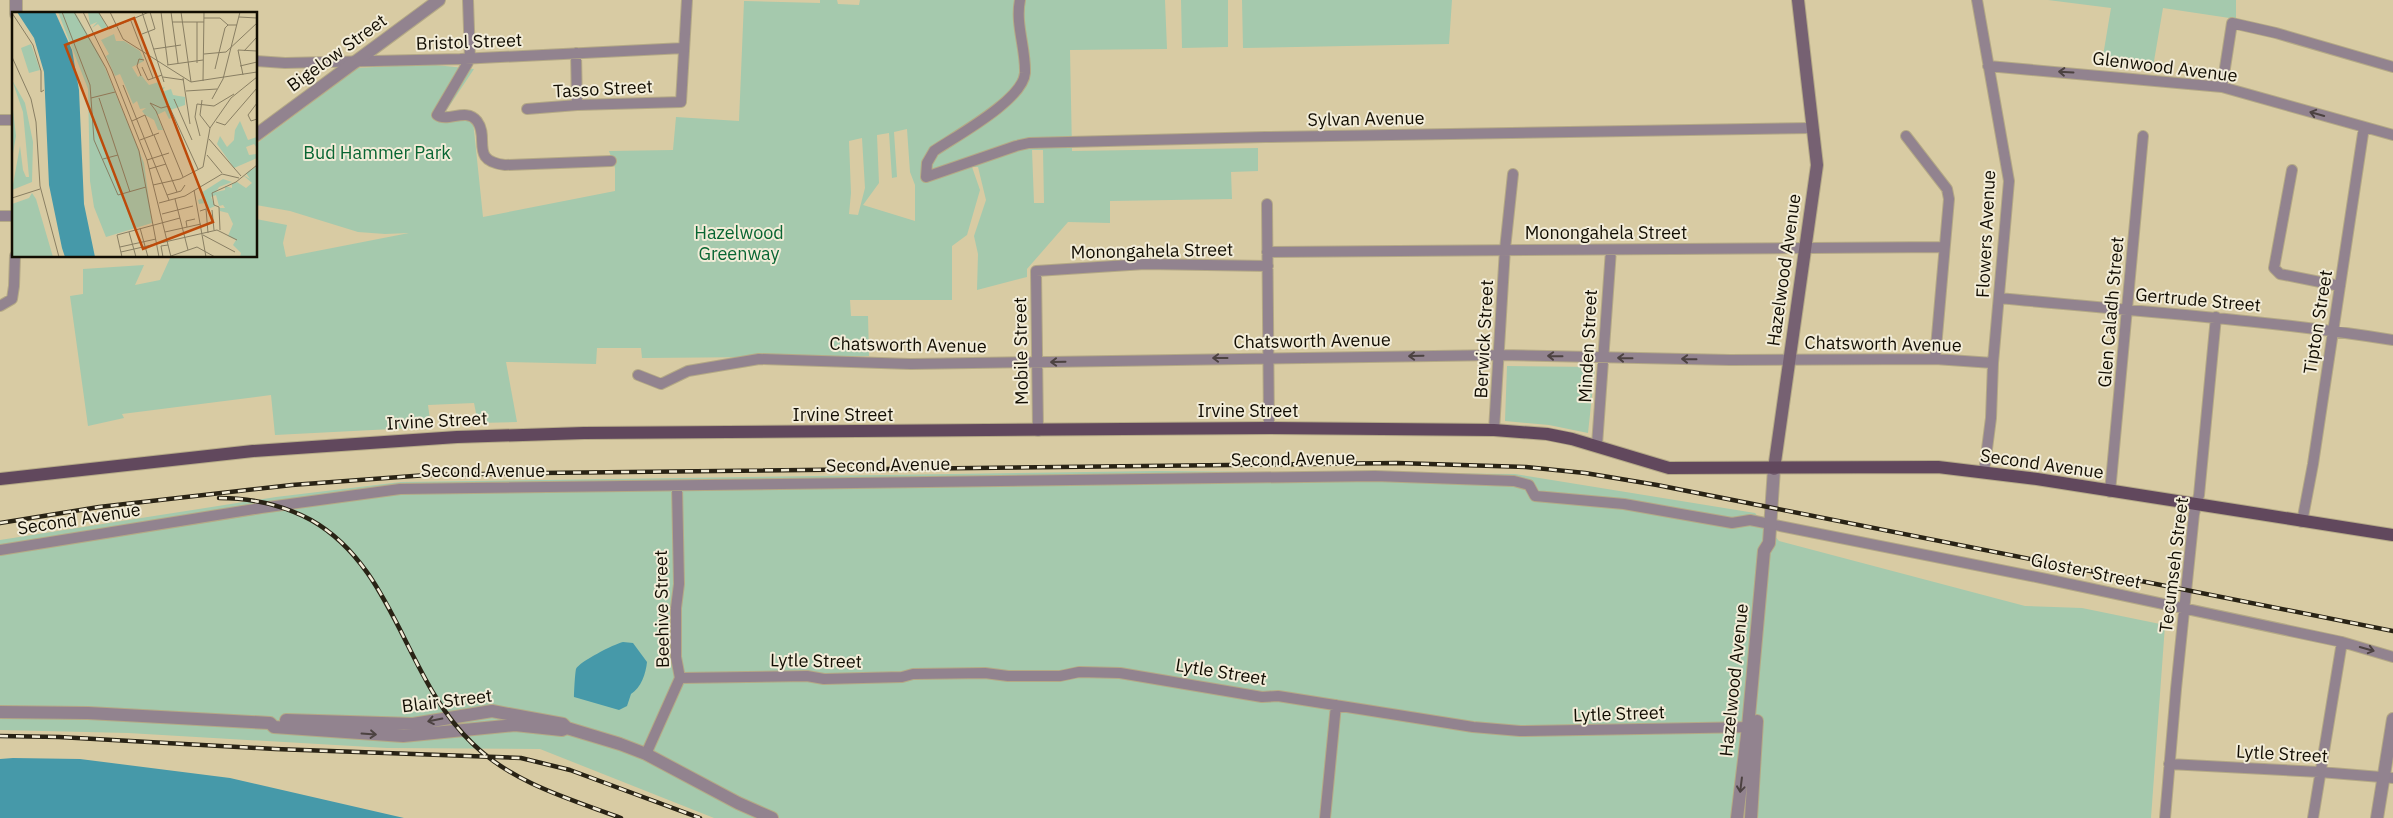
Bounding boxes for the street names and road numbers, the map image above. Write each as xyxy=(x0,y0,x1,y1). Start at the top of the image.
street label: Bigelow Street xyxy=(282,9,391,97)
street label: Bristol Street xyxy=(415,28,523,55)
street label: Glenwood Avenue xyxy=(2091,46,2239,87)
street label: Tasso Street xyxy=(553,74,653,103)
street label: Sylvan Avenue xyxy=(1307,106,1425,131)
street label: Flowers Avenue xyxy=(1971,169,2000,299)
street label: Hazelwood Avenue xyxy=(1761,192,1806,348)
street label: Monongahela Street xyxy=(1525,221,1687,244)
street label: Glen Caladh Street xyxy=(2092,236,2129,388)
street label: Monongahela Street xyxy=(1071,238,1233,263)
street label: Tipton Street xyxy=(2298,268,2337,376)
street label: Berwick Street xyxy=(1469,279,1498,399)
street label: Gertrude Street xyxy=(2134,283,2262,316)
street label: Minden Street xyxy=(1573,289,1602,403)
street label: Mobile Street xyxy=(1008,297,1033,405)
street label: Chatsworth Avenue xyxy=(1233,328,1391,353)
street label: Chatsworth Avenue xyxy=(1804,331,1962,356)
street label: Chatsworth Avenue xyxy=(829,332,987,357)
street label: Irvine Street xyxy=(1197,399,1299,422)
street label: Irvine Street xyxy=(792,403,894,426)
street label: Irvine Street xyxy=(386,406,488,435)
street label: Second Avenue xyxy=(1979,443,2105,484)
street label: Second Avenue xyxy=(1231,446,1355,471)
street label: Second Avenue xyxy=(826,452,950,477)
street label: Second Avenue xyxy=(421,459,545,482)
street label: Tecumseh Street xyxy=(2154,496,2193,634)
street label: Second Avenue xyxy=(16,497,142,540)
street label: Gloster Street xyxy=(2029,548,2144,593)
street label: Beehive Street xyxy=(649,550,674,668)
street label: Hazelwood Avenue xyxy=(1714,602,1753,758)
street label: Lytle Street xyxy=(770,648,862,673)
street label: Lytle Street xyxy=(1174,653,1268,690)
street label: Blair Street xyxy=(400,684,494,717)
street label: Lytle Street xyxy=(1573,700,1665,727)
street label: Lytle Street xyxy=(2235,740,2329,767)

